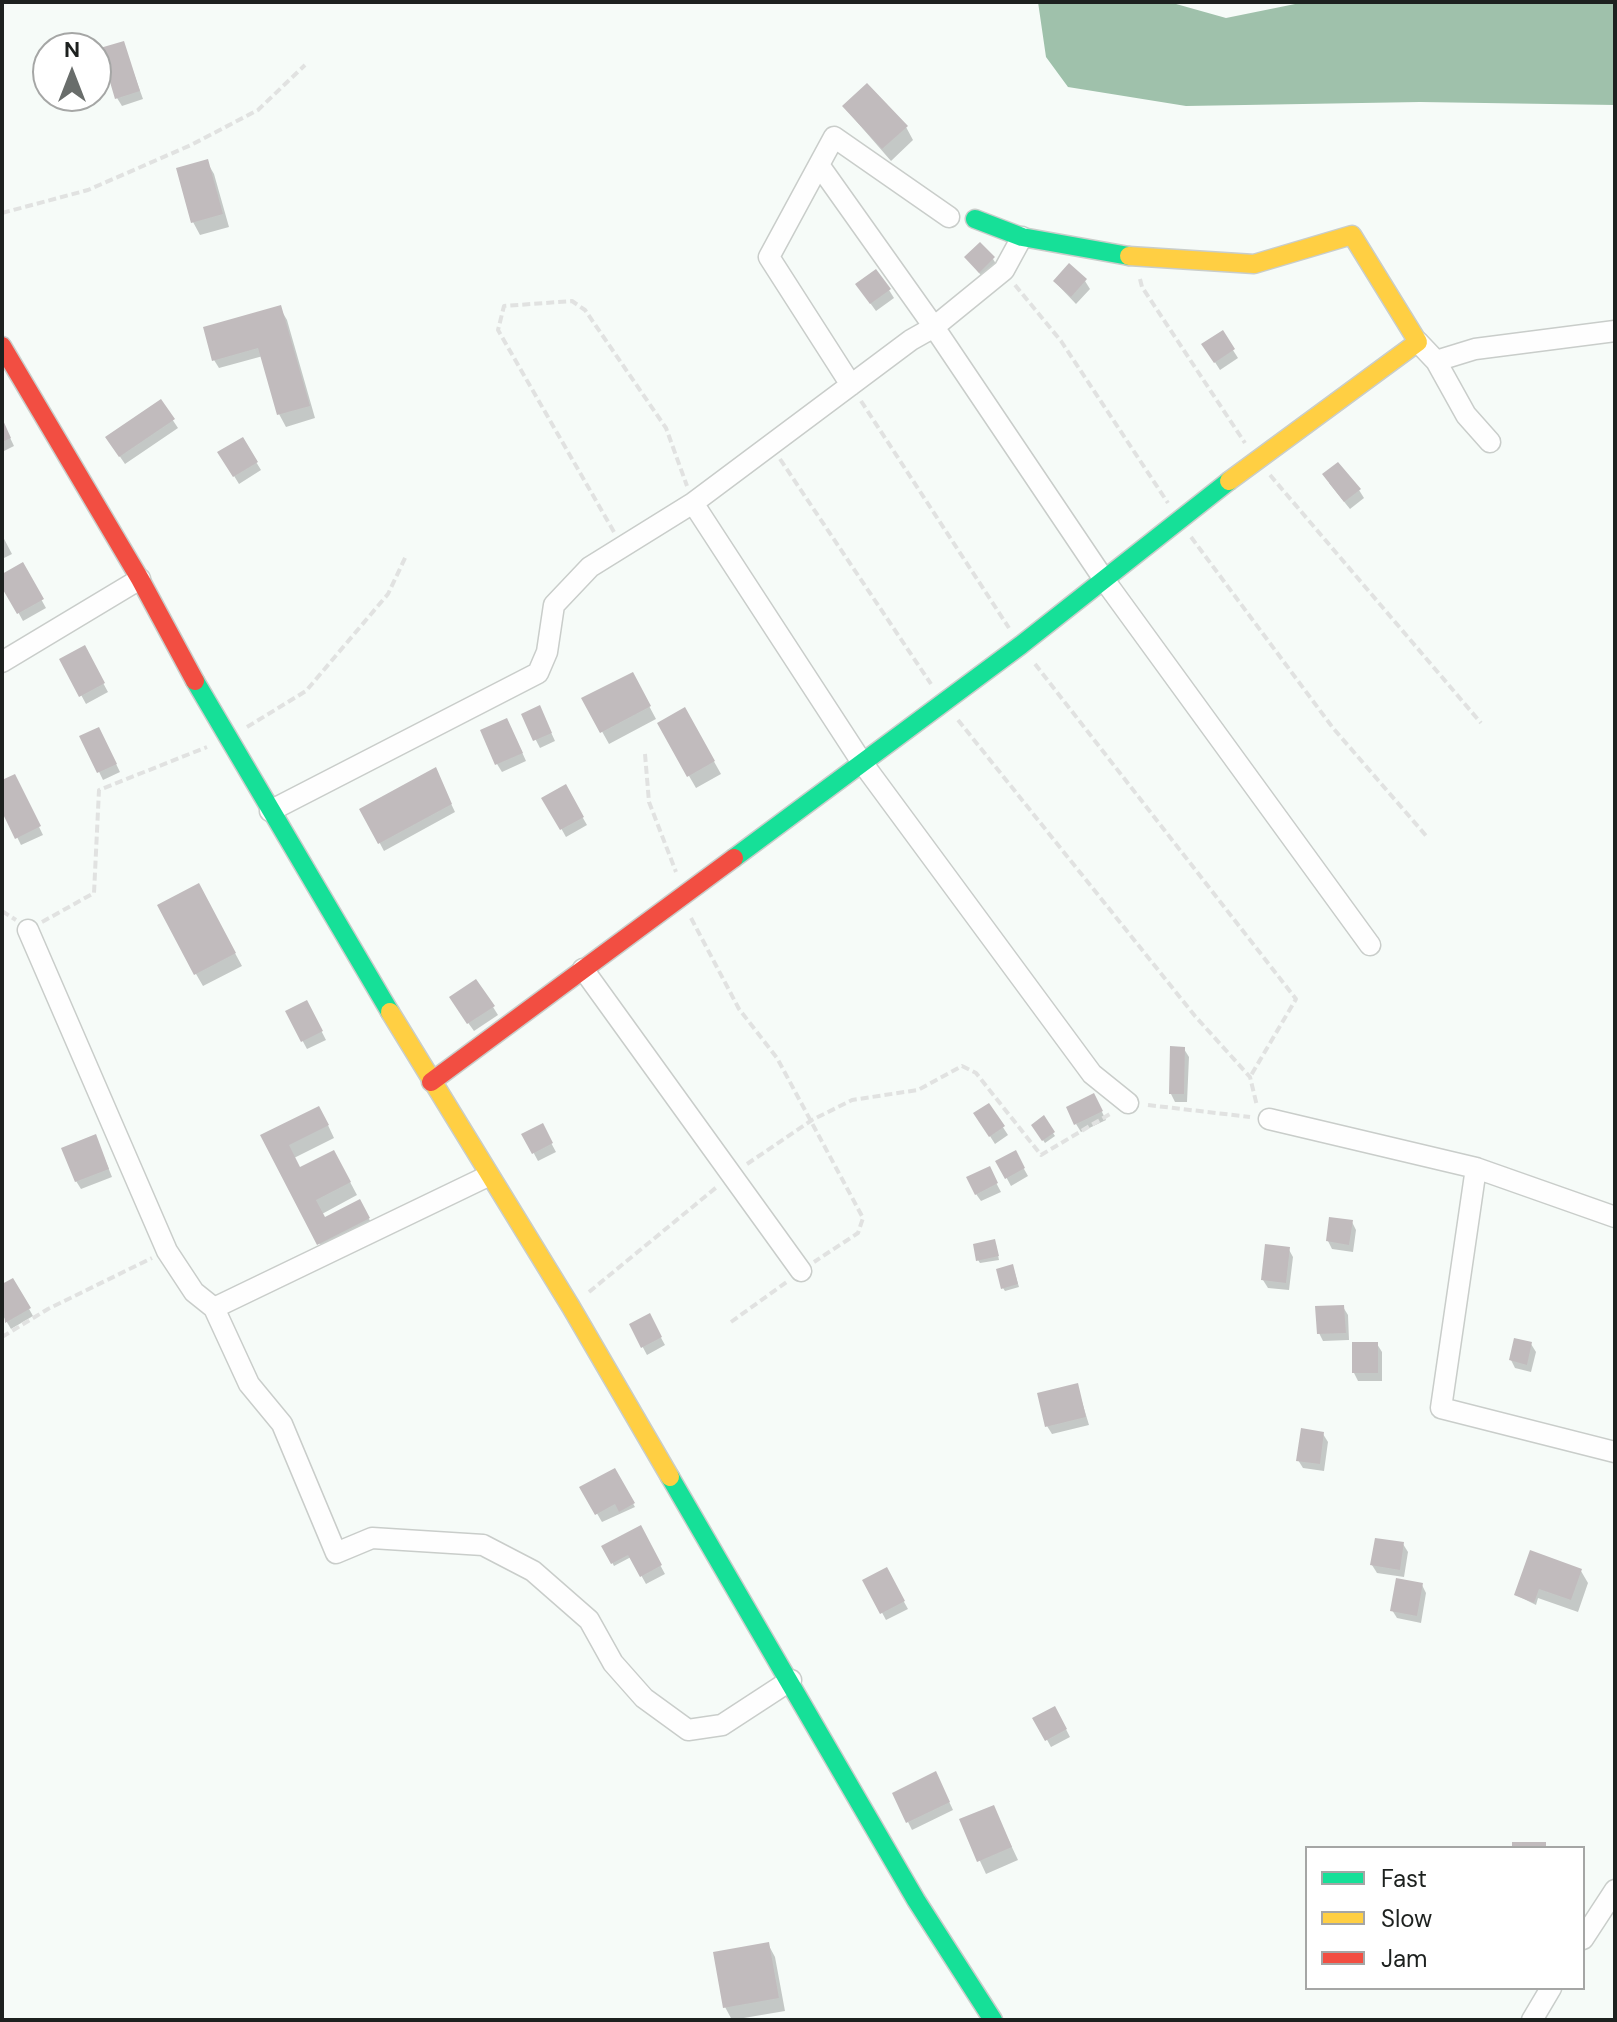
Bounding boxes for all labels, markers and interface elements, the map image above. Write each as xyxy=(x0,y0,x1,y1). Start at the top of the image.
north arrow xyxy=(32,32,112,112)
text: N xyxy=(64,35,80,64)
legend xyxy=(1305,1846,1585,1990)
text: Fast xyxy=(1381,1863,1427,1894)
text: Slow xyxy=(1381,1903,1432,1934)
text: Jam xyxy=(1381,1943,1427,1974)

